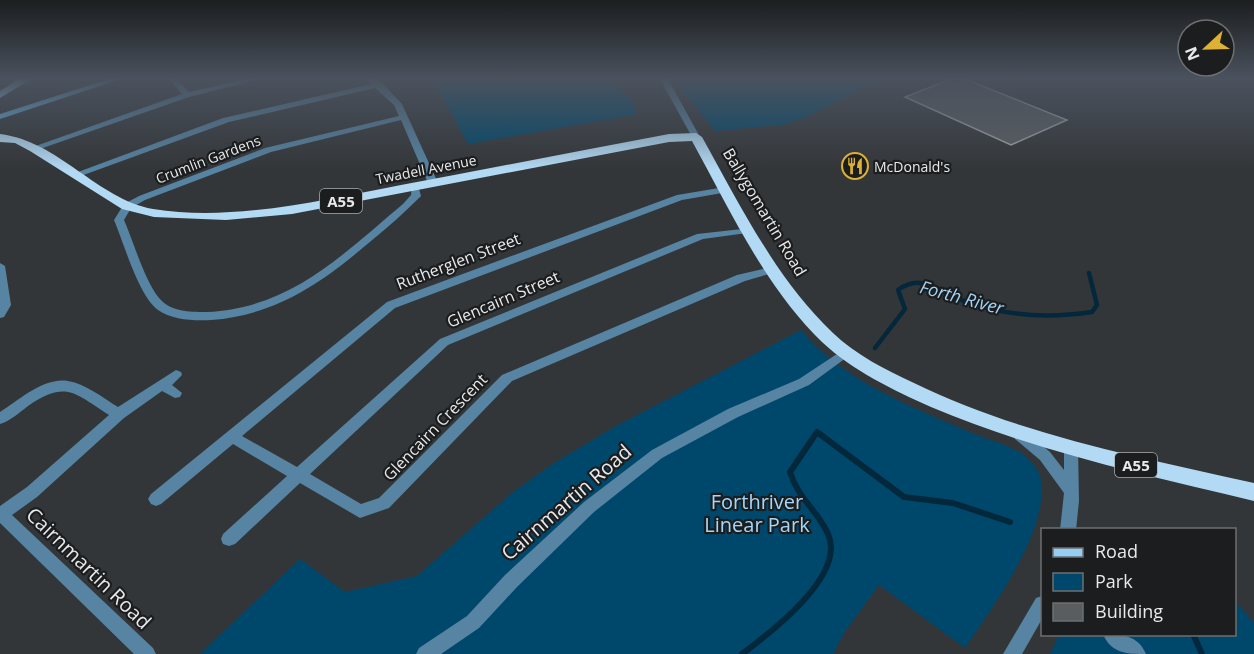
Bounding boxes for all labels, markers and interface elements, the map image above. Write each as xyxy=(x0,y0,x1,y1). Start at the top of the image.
north arrow xyxy=(1176,18,1236,78)
text: N xyxy=(1179,43,1205,64)
street label: Crumlin Gardens xyxy=(153,130,263,188)
street label: Ballygomartin Road xyxy=(718,144,812,280)
street label: Twadell Avenue xyxy=(374,150,478,188)
restaurant icon: McDonald's xyxy=(840,151,870,181)
place label: McDonald's xyxy=(874,157,950,176)
road number: A55 xyxy=(320,189,362,213)
street label: Rutherglen Street xyxy=(393,227,523,295)
street label: Glencairn Street xyxy=(443,265,563,333)
water label: Forth River xyxy=(917,274,1008,320)
street label: Glencairn Crescent xyxy=(378,368,492,485)
street label: Cairnmartin Road xyxy=(495,438,637,566)
road number: A55 xyxy=(1115,453,1157,477)
park label: Forthriver Linear Park xyxy=(704,488,810,538)
street label: Cairnmartin Road xyxy=(21,501,157,635)
legend xyxy=(1041,528,1236,636)
text: Road xyxy=(1095,539,1138,563)
text: Park xyxy=(1095,569,1133,593)
text: Building xyxy=(1095,599,1163,623)

